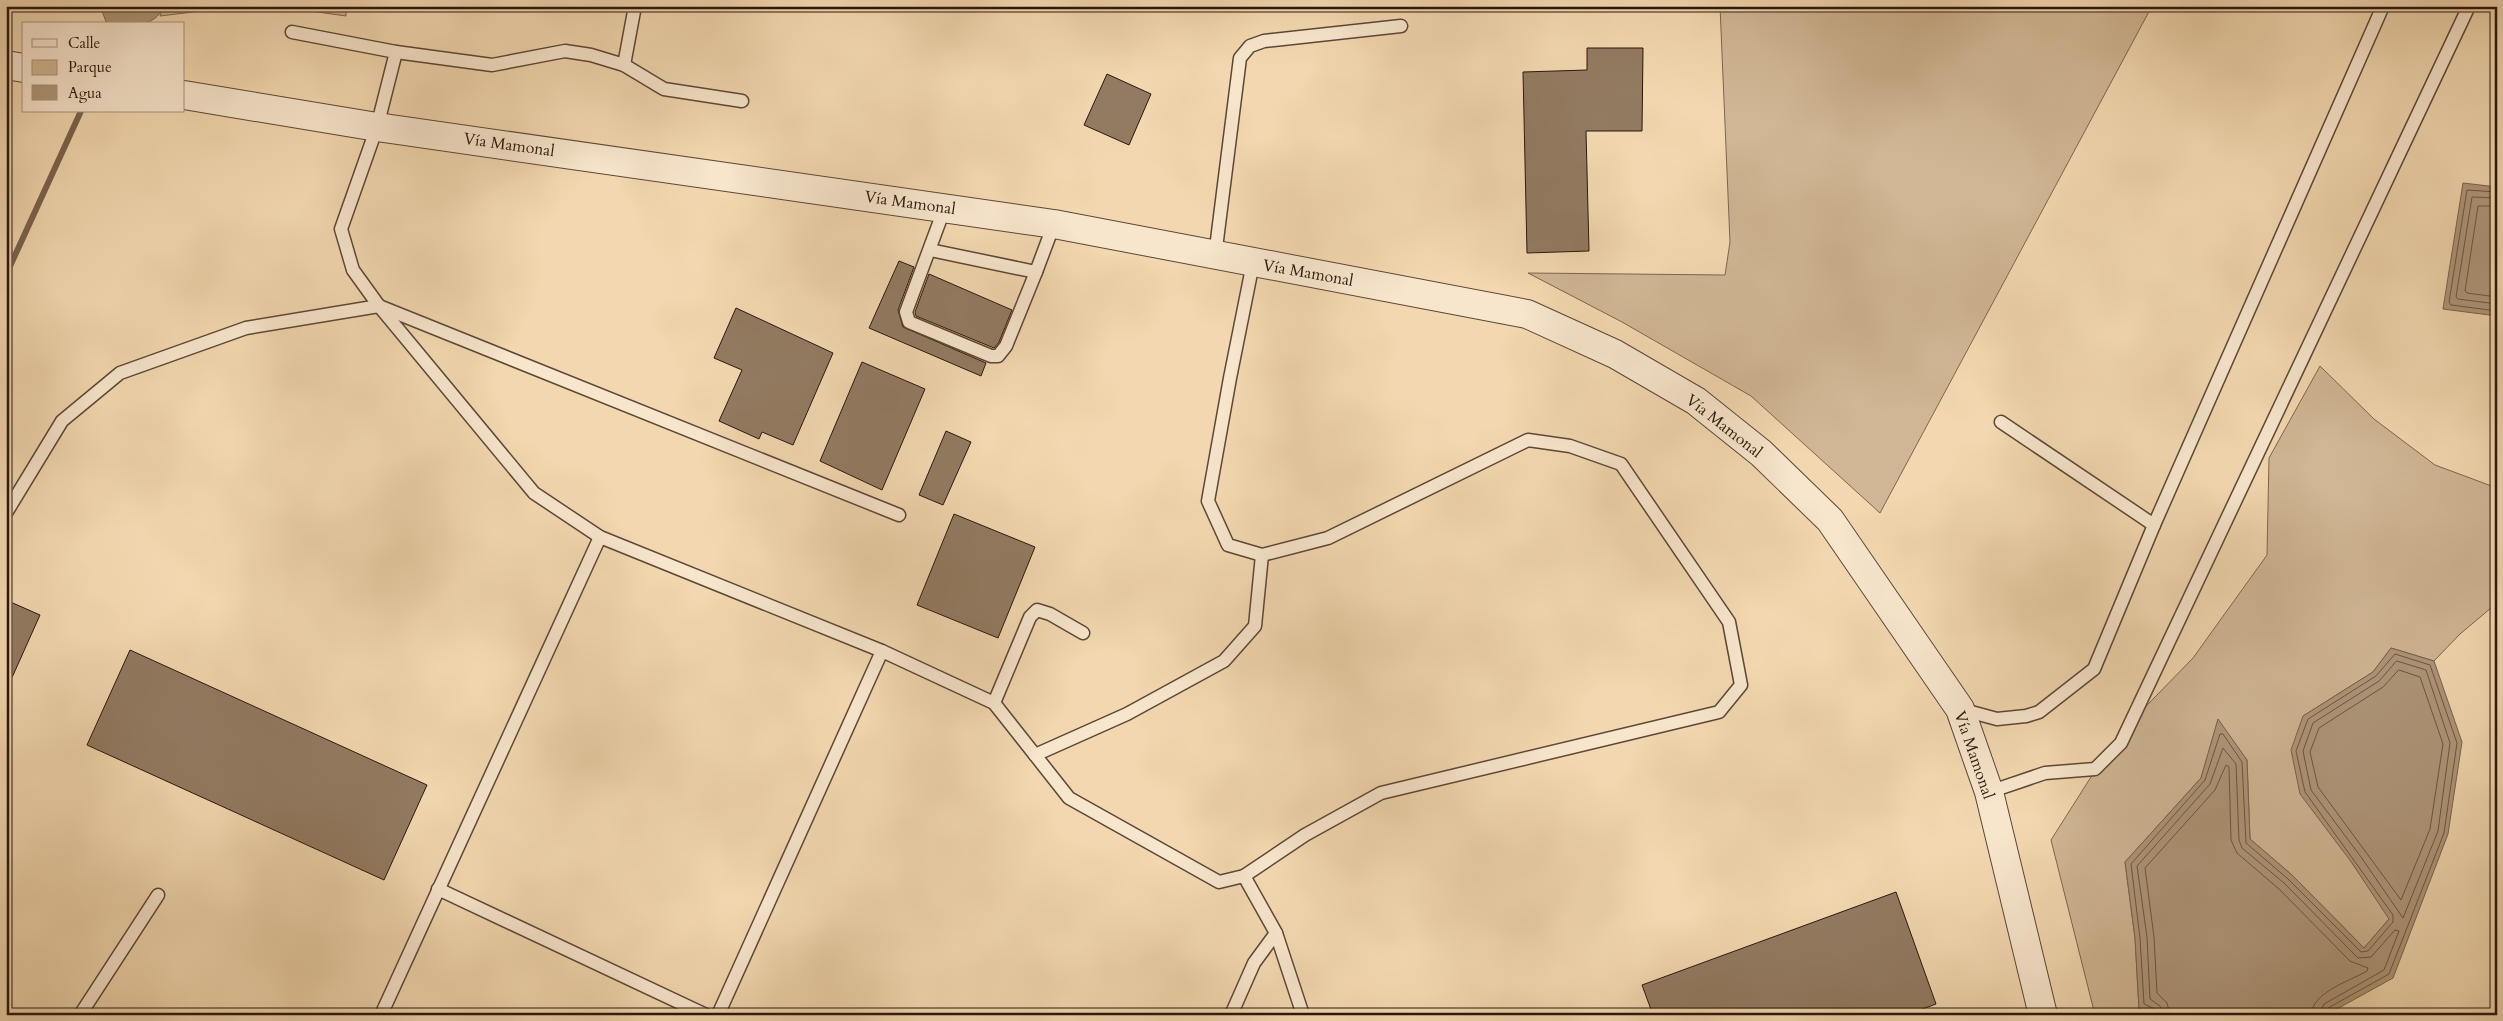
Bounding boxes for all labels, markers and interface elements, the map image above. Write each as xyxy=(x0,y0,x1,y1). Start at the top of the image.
legend xyxy=(22,22,185,112)
text: Calle xyxy=(68,33,101,53)
text: Parque xyxy=(68,57,112,77)
text: Agua xyxy=(68,83,102,103)
street label: Vía Mamonal xyxy=(462,128,556,162)
street label: Vía Mamonal xyxy=(863,186,957,220)
street label: Vía Mamonal xyxy=(1261,254,1355,292)
street label: Vía Mamonal xyxy=(1681,389,1767,463)
street label: Vía Mamonal xyxy=(1949,708,1999,802)

